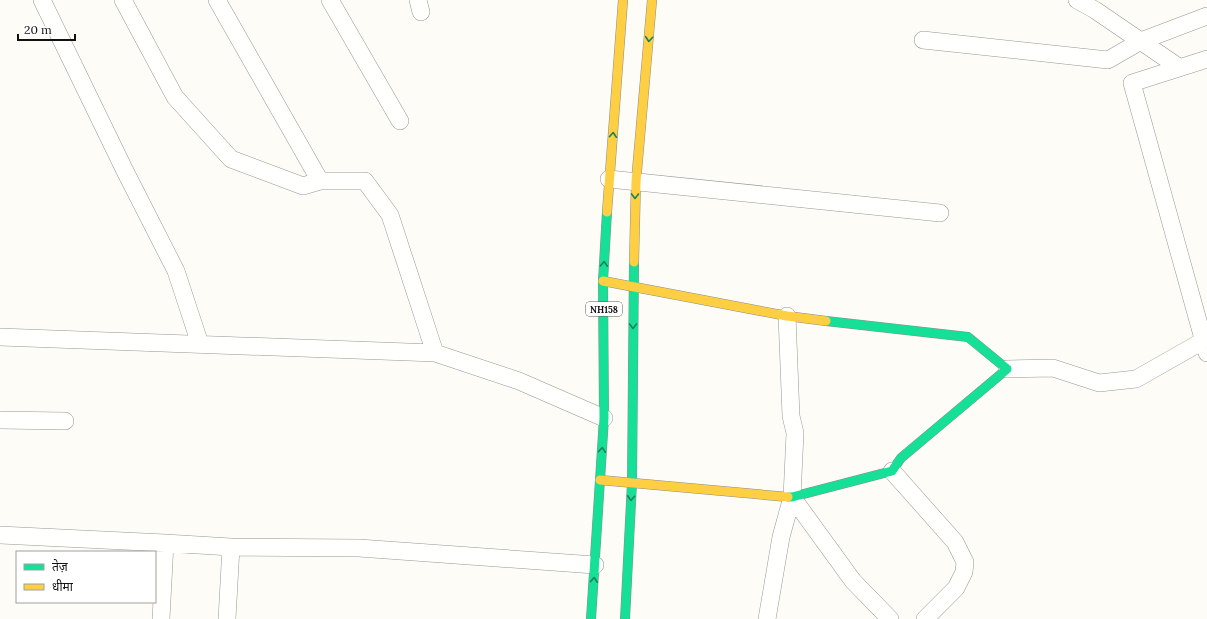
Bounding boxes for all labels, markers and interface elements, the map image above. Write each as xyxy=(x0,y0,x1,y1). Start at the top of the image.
scale bar xyxy=(18,16,75,42)
text: 20 m xyxy=(24,22,52,37)
one-way arrow xyxy=(644,36,653,42)
one-way arrow xyxy=(608,132,617,138)
one-way arrow xyxy=(631,193,639,199)
one-way arrow xyxy=(600,261,609,267)
road number: NH158 xyxy=(586,302,622,316)
one-way arrow xyxy=(629,323,637,329)
one-way arrow xyxy=(598,447,607,453)
one-way arrow xyxy=(627,495,636,501)
legend xyxy=(16,551,156,603)
text: तेज़ xyxy=(52,559,69,574)
one-way arrow xyxy=(589,577,598,583)
text: धीमा xyxy=(52,579,74,594)

